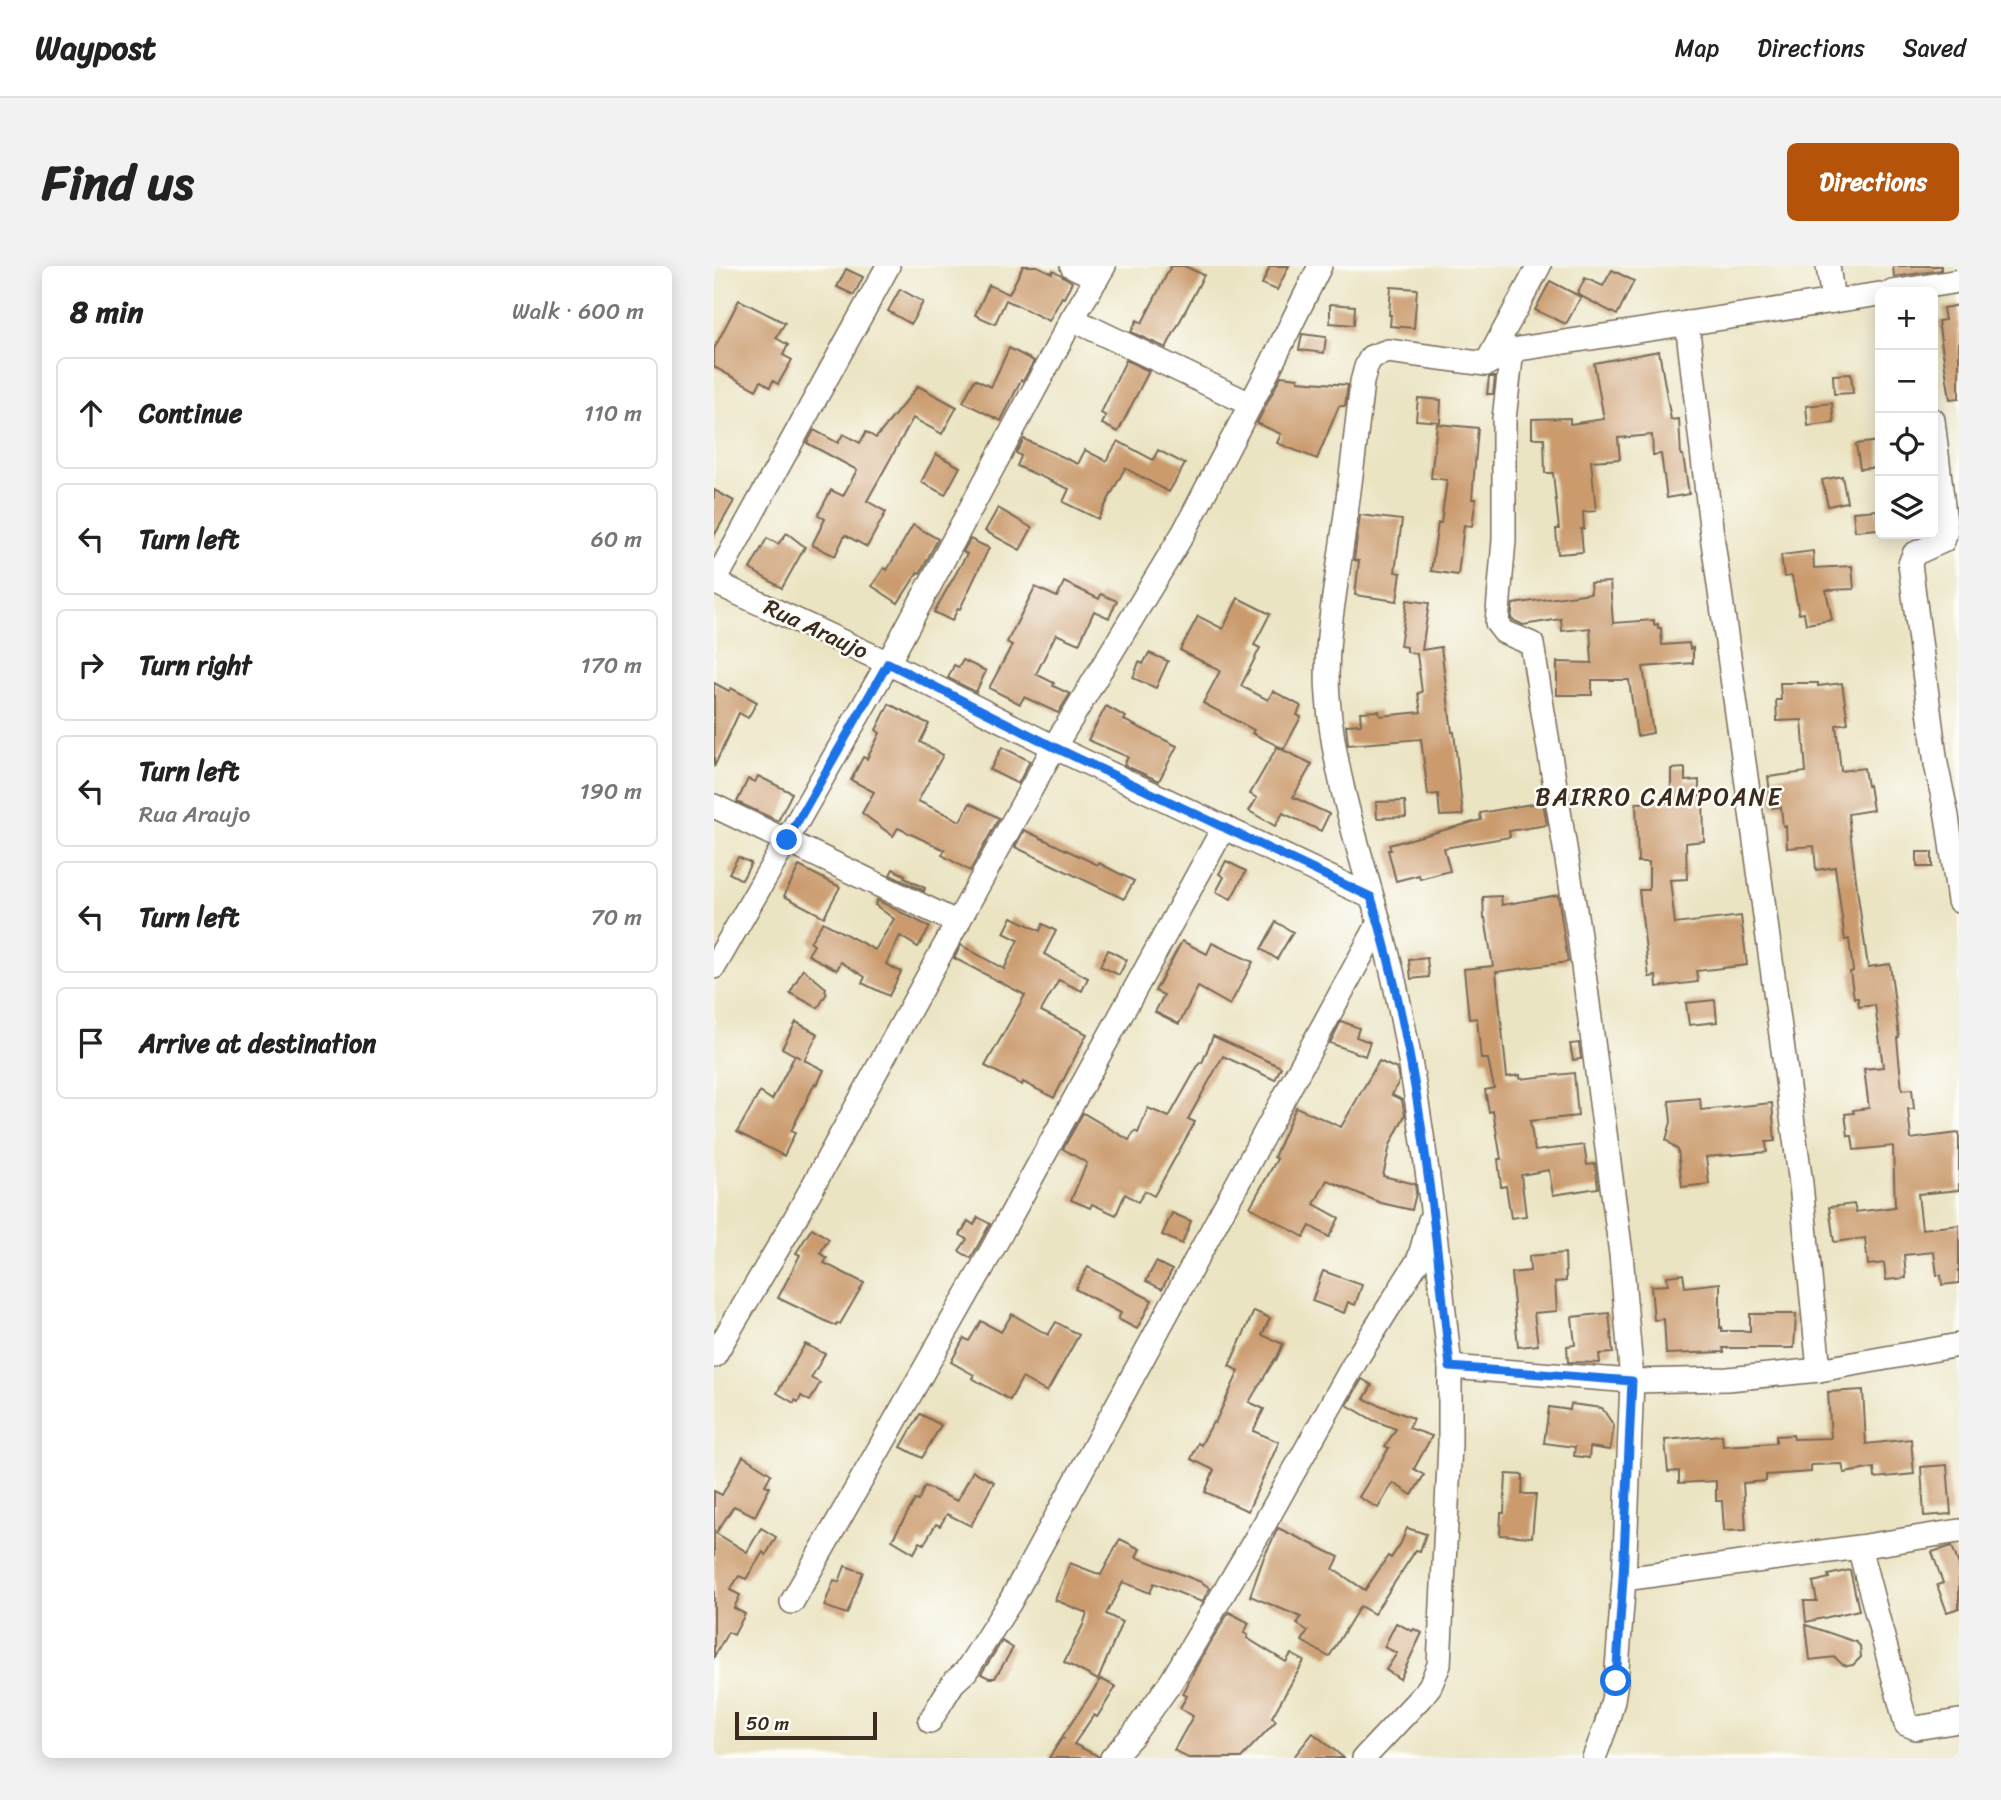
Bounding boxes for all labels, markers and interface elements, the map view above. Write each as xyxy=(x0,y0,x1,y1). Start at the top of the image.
text: Waypost xyxy=(35,19,156,77)
text: Map xyxy=(1675,27,1719,69)
text: Directions xyxy=(1757,27,1865,69)
text: Saved xyxy=(1903,27,1966,69)
text: Find us xyxy=(42,139,194,226)
button: Directions xyxy=(1787,143,1959,221)
text: 8 min xyxy=(70,285,143,339)
map controls xyxy=(1875,287,1938,539)
button: + xyxy=(1875,287,1938,350)
text: Walk · 600 m xyxy=(512,291,644,332)
button: − xyxy=(1875,350,1938,413)
text: Continue xyxy=(139,390,242,436)
text: 110 m xyxy=(584,393,642,434)
icon: ahead xyxy=(72,394,110,432)
button: locate xyxy=(1875,413,1938,476)
button: layers xyxy=(1875,476,1938,539)
text: Turn left xyxy=(139,516,239,562)
text: 60 m xyxy=(591,519,642,560)
icon: left xyxy=(72,520,110,558)
street label: Rua Araujo xyxy=(757,587,875,671)
text: Turn right xyxy=(139,642,252,688)
text: 170 m xyxy=(581,645,642,686)
icon: right xyxy=(72,646,110,684)
text: Turn left xyxy=(139,748,239,794)
text: 190 m xyxy=(580,771,642,812)
icon: left xyxy=(72,772,110,810)
district label: BAIRRO CAMPOANE xyxy=(1535,776,1783,818)
text: Rua Araujo xyxy=(139,794,250,835)
route end xyxy=(771,824,802,855)
text: Turn left xyxy=(139,894,239,940)
text: 70 m xyxy=(591,897,642,938)
icon: left xyxy=(72,898,110,936)
text: Arrive at destination xyxy=(139,1020,376,1066)
icon: arrive xyxy=(72,1024,110,1062)
route start xyxy=(1600,1665,1631,1696)
text: 50 m xyxy=(746,1707,789,1740)
scale bar xyxy=(735,1709,877,1741)

